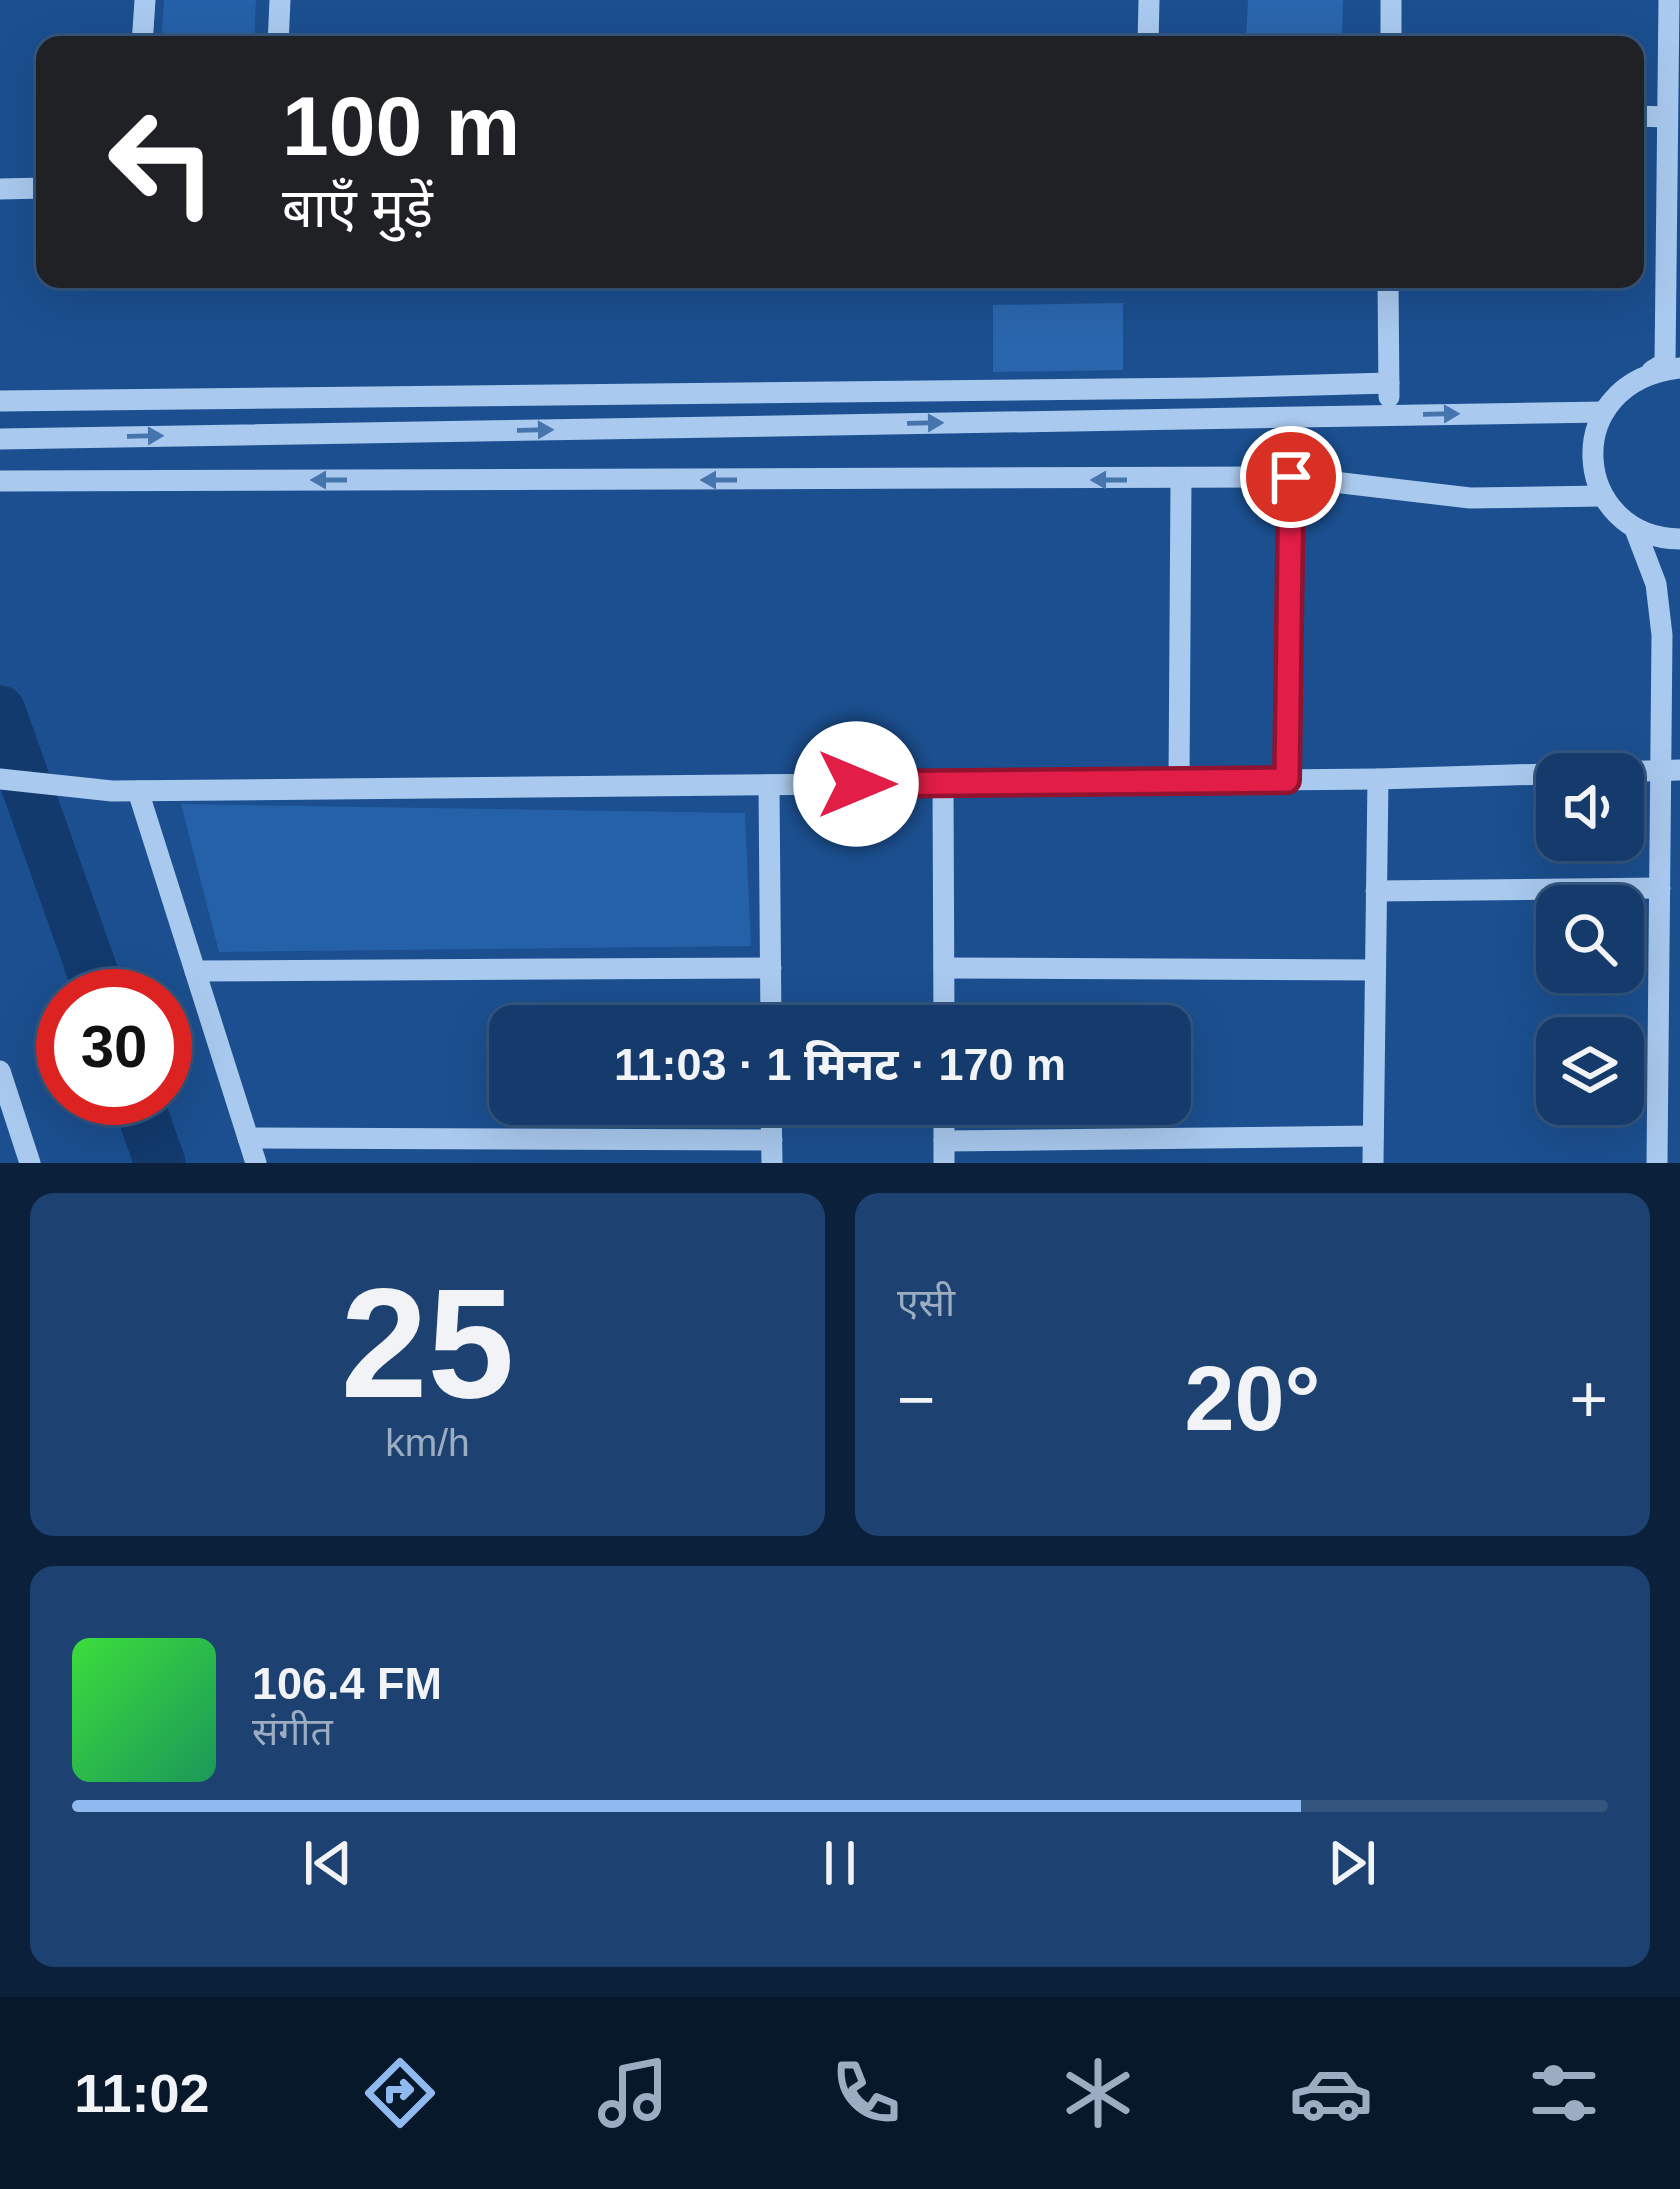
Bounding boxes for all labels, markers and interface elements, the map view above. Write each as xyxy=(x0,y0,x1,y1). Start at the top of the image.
text: 100 m xyxy=(282,79,520,173)
icon: left xyxy=(84,84,240,240)
text: बाएँ मुड़ें xyxy=(282,178,433,238)
one-way arrow xyxy=(1423,405,1461,424)
one-way arrow xyxy=(907,413,945,433)
one-way arrow xyxy=(517,420,555,439)
pin xyxy=(1240,426,1342,528)
one-way arrow xyxy=(127,427,165,446)
icon: arrive xyxy=(1258,444,1324,510)
one-way arrow xyxy=(309,470,347,490)
one-way arrow xyxy=(699,470,737,490)
one-way arrow xyxy=(1089,470,1127,490)
position arrow xyxy=(793,721,919,847)
map controls xyxy=(1536,753,1644,1125)
button: sound xyxy=(1536,753,1644,861)
button: search xyxy=(1536,885,1644,993)
speed limit sign: 30 xyxy=(36,969,192,1125)
button: layers xyxy=(1536,1017,1644,1125)
text: 11:03 · 1 मिनट · 170 m xyxy=(614,1039,1066,1090)
text: 25 xyxy=(341,1256,514,1430)
text: एसी xyxy=(897,1281,955,1324)
text: 20° xyxy=(1184,1349,1321,1449)
text: − xyxy=(897,1362,936,1436)
text: + xyxy=(1569,1362,1608,1436)
text: km/h xyxy=(385,1421,470,1464)
text: 106.4 FM xyxy=(252,1658,442,1709)
text: संगीत xyxy=(252,1710,333,1753)
icon: previous xyxy=(295,1830,361,1896)
icon: pause xyxy=(807,1830,873,1896)
icon: next xyxy=(1319,1830,1385,1896)
icon: directions xyxy=(358,2051,442,2135)
icon: music xyxy=(591,2051,675,2135)
icon: phone xyxy=(824,2051,908,2135)
icon: climate xyxy=(1056,2051,1140,2135)
icon: car xyxy=(1289,2051,1373,2135)
icon: filters xyxy=(1522,2051,1606,2135)
text: 11:02 xyxy=(74,2063,209,2123)

